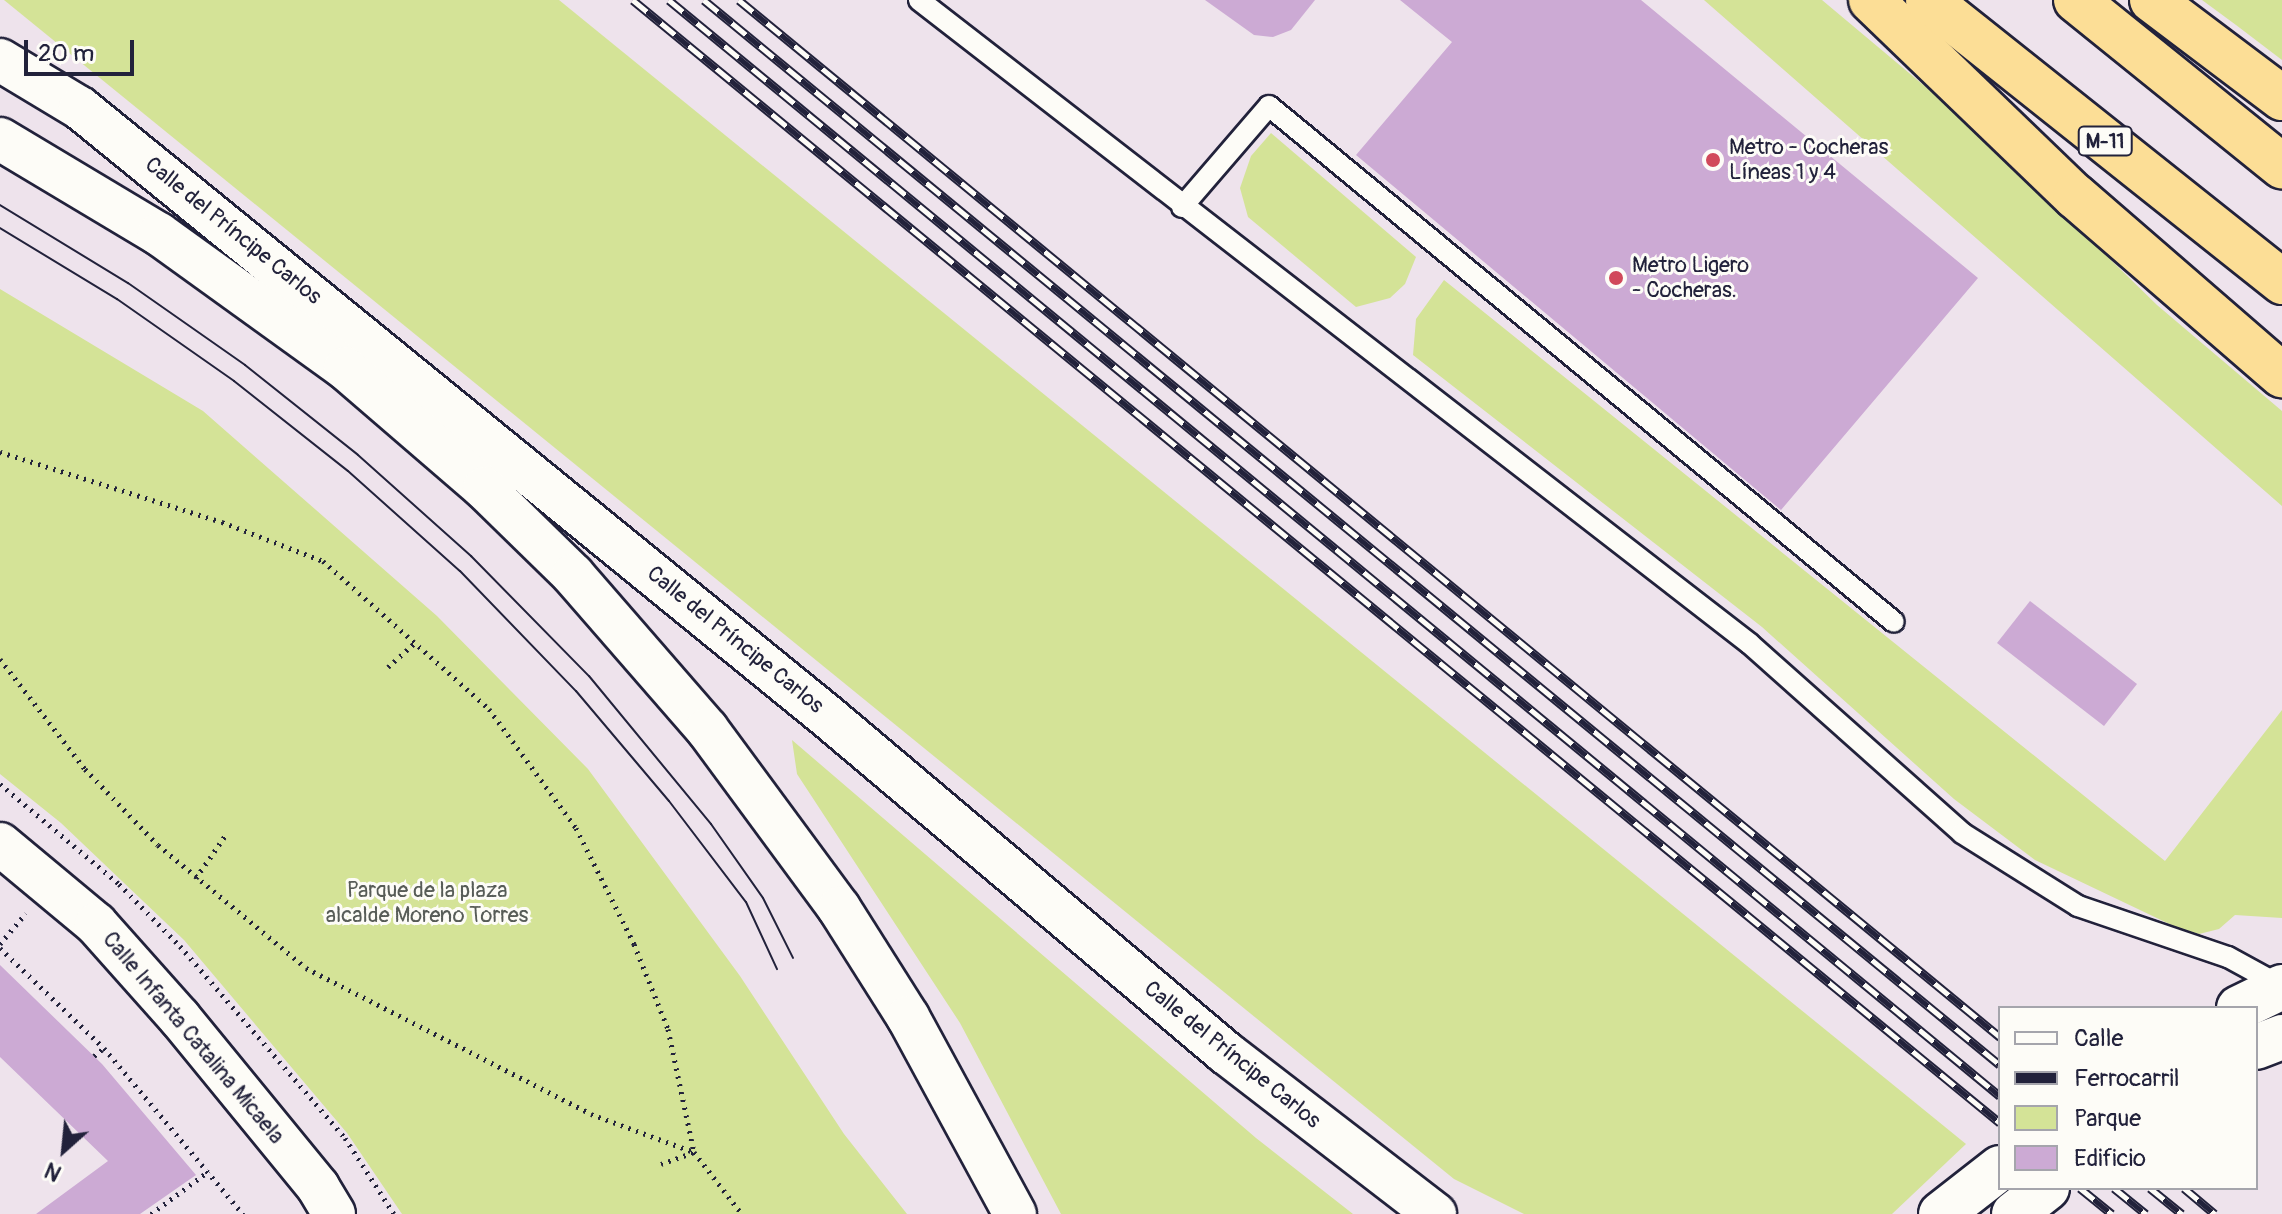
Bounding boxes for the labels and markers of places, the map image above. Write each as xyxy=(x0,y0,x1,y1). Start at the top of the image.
place label: Metro - Cocheras Líneas 1 y 4 xyxy=(1729,134,1888,186)
marker: Metro - Cocheras Líneas 1 y 4 xyxy=(1704,151,1722,169)
place label: Metro Ligero - Cocheras. xyxy=(1632,252,1749,304)
marker: Metro Ligero - Cocheras. xyxy=(1607,269,1625,287)

